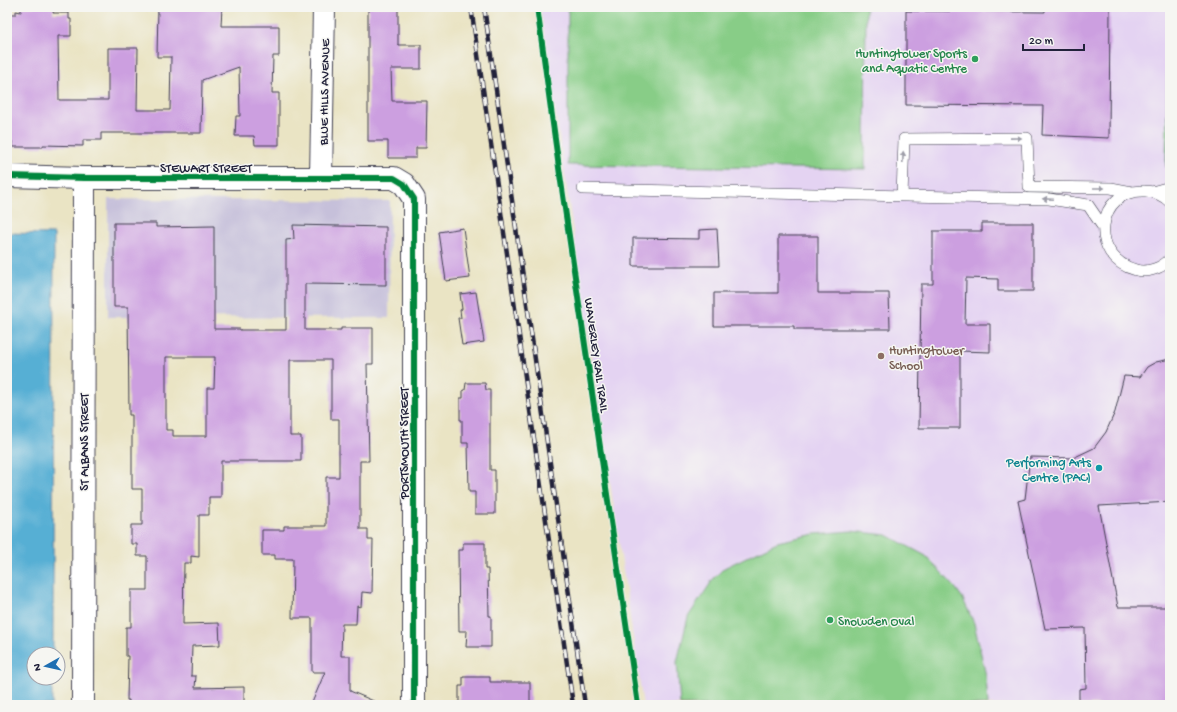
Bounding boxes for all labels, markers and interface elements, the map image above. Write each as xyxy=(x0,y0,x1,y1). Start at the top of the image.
scale bar xyxy=(1023,26,1084,52)
text: 20 m xyxy=(1029,35,1054,49)
street label: BLUE HILLS AVENUE xyxy=(317,38,334,146)
place label: Huntingtower Sports and Aquatic Centre xyxy=(855,47,968,77)
marker: Huntingtower Sports and Aquatic Centre xyxy=(970,54,980,64)
one-way arrow xyxy=(1010,135,1023,141)
one-way arrow xyxy=(900,150,906,163)
street label: STEWART STREET xyxy=(160,162,253,177)
one-way arrow xyxy=(1093,184,1105,191)
one-way arrow xyxy=(1042,196,1054,203)
street label: WAVERLEY RAIL TRAIL xyxy=(580,297,611,415)
place label: Huntingtower School xyxy=(889,344,965,374)
marker: Huntingtower School xyxy=(876,351,886,361)
street label: PORTSMOUTH STREET xyxy=(398,386,413,500)
street label: ST ALBANS STREET xyxy=(78,392,93,491)
place label: Performing Arts Centre (PAC) xyxy=(1005,456,1092,486)
marker: Performing Arts Centre (PAC) xyxy=(1094,463,1104,473)
marker: Snowden Oval xyxy=(825,615,835,625)
place label: Snowden Oval xyxy=(838,615,914,630)
north arrow xyxy=(26,646,66,686)
text: N xyxy=(32,663,45,672)

